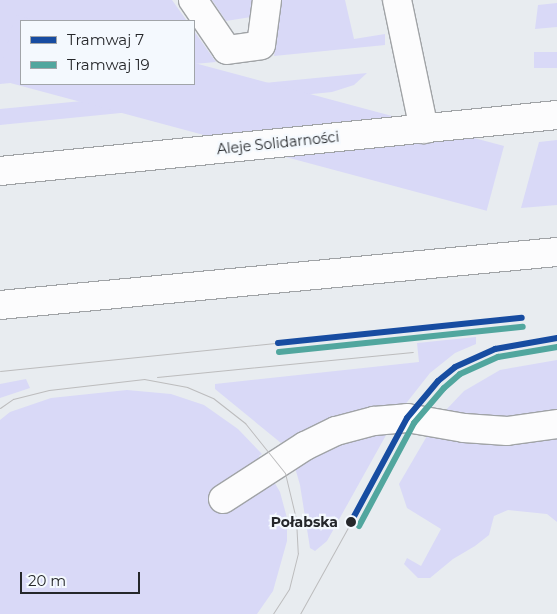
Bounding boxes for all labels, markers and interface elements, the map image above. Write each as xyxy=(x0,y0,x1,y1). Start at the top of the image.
legend xyxy=(20,20,195,85)
text: Tramwaj 7 xyxy=(67,30,144,49)
text: Tramwaj 19 xyxy=(67,55,150,74)
street label: Aleje Solidarności xyxy=(216,128,340,158)
marker: Połabska xyxy=(342,513,360,531)
place label: Połabska xyxy=(271,514,338,530)
scale bar xyxy=(22,562,142,594)
text: 20 m xyxy=(28,571,66,590)

